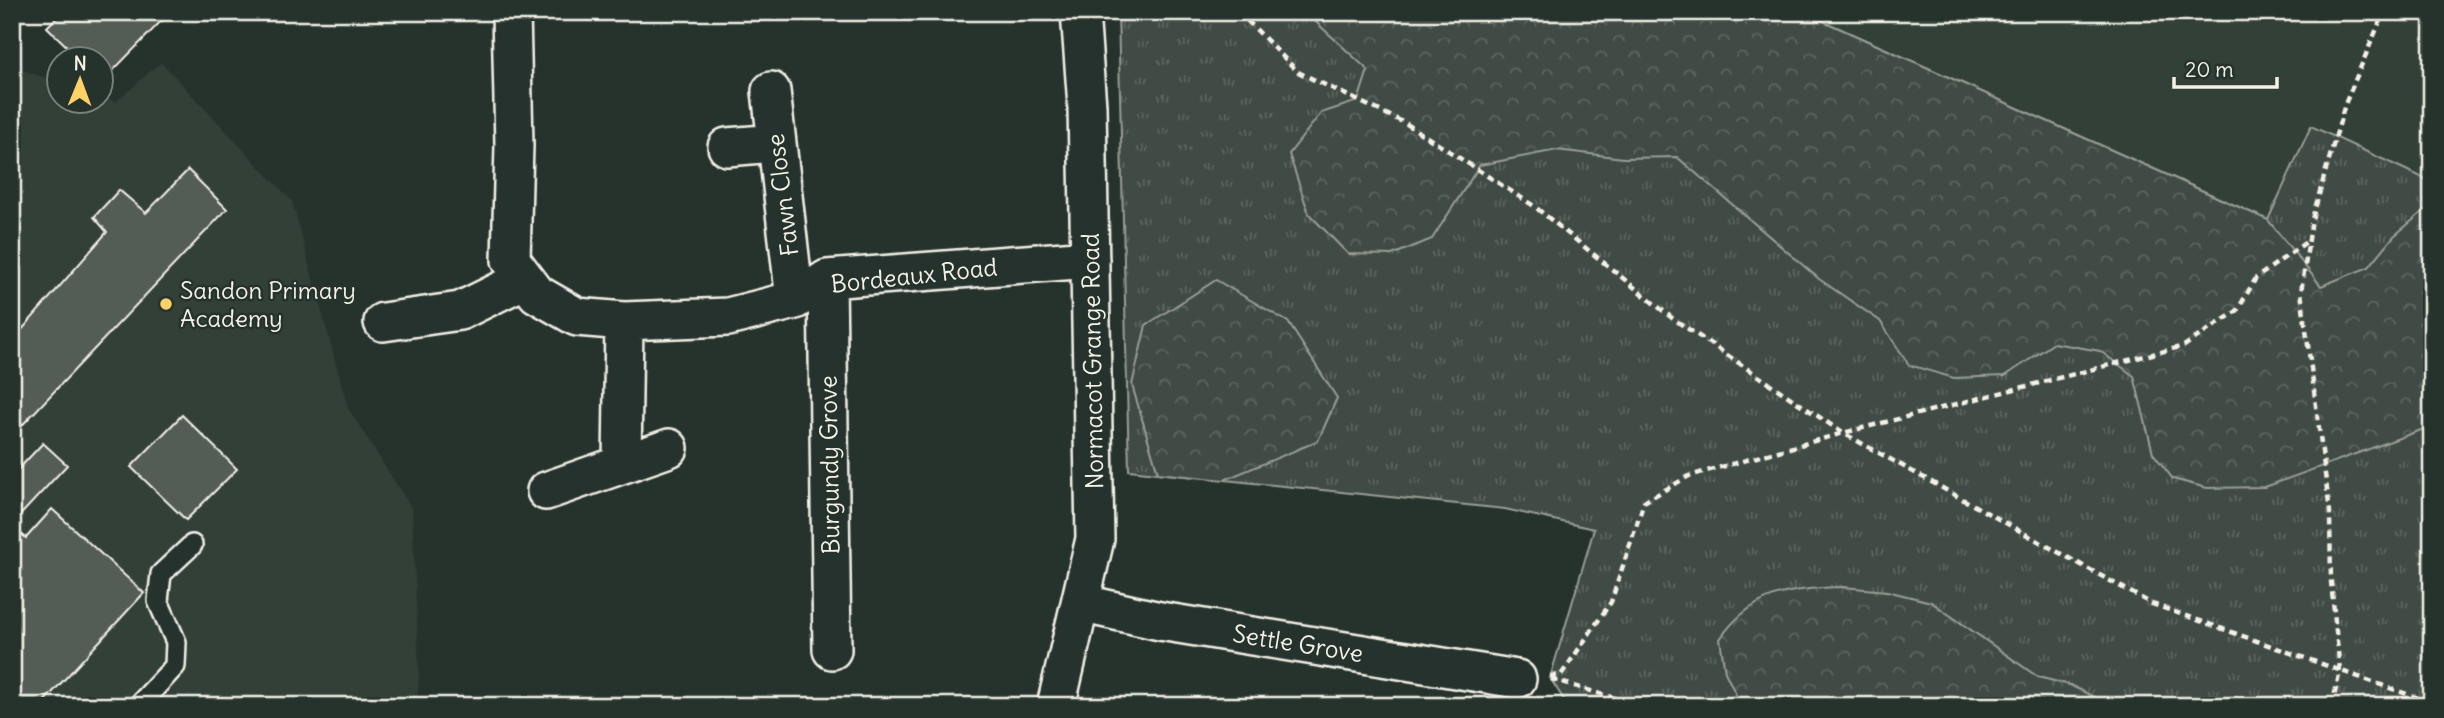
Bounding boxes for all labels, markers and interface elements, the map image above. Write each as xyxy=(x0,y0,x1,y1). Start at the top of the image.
north arrow xyxy=(46,46,116,116)
scale bar xyxy=(2174,46,2278,90)
text: N xyxy=(74,51,87,75)
text: 20 m xyxy=(2185,56,2234,83)
street label: Fawn Close xyxy=(760,132,804,258)
street label: Normacot Grange Road xyxy=(1075,233,1109,489)
street label: Bordeaux Road xyxy=(829,251,999,299)
place label: Sandon Primary Academy xyxy=(180,275,356,333)
marker: Sandon Primary Academy xyxy=(158,296,174,312)
street label: Burgundy Grove xyxy=(812,375,846,555)
street label: Settle Grove xyxy=(1231,618,1365,668)

